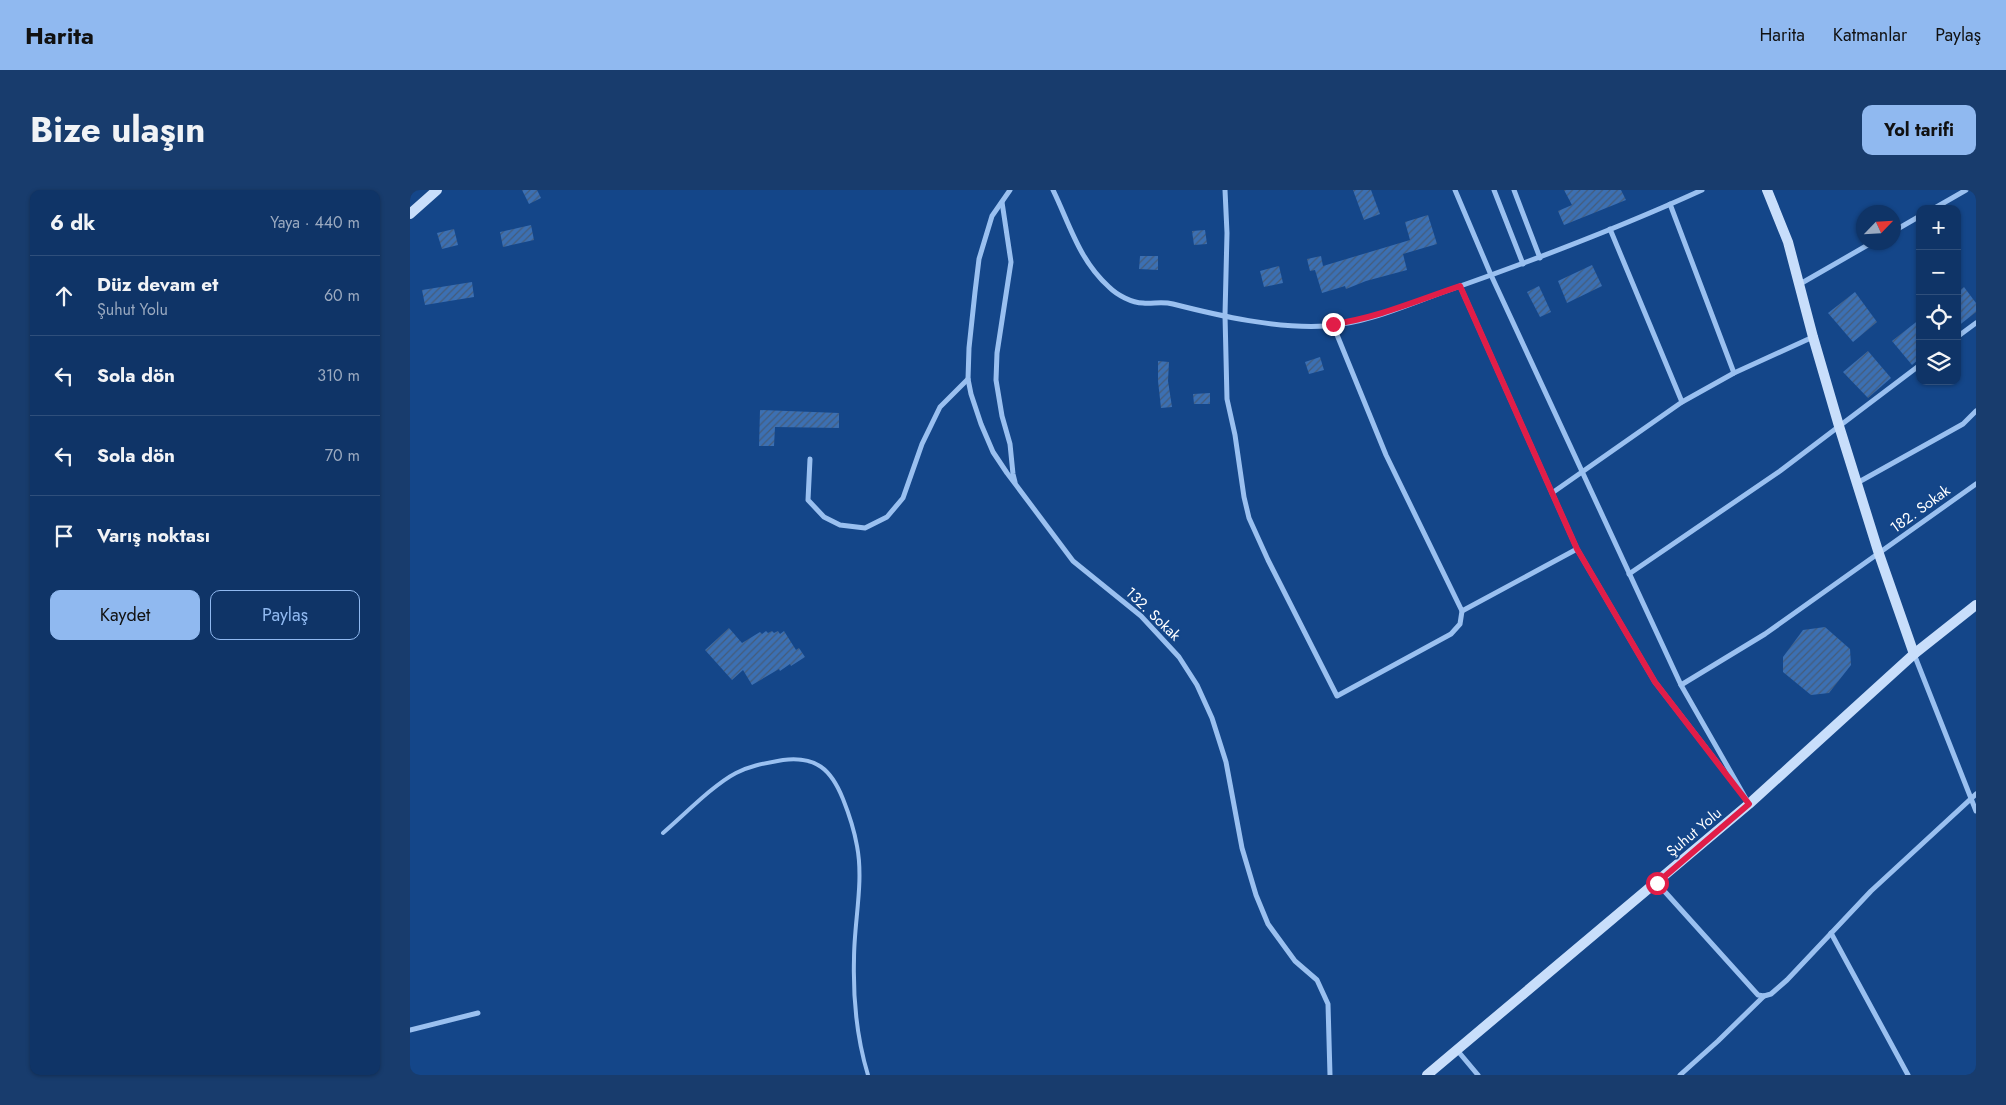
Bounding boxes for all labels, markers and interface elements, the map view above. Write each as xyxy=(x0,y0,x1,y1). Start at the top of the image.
text: Harita xyxy=(25,18,94,53)
text: Harita xyxy=(1759,22,1805,48)
text: Katmanlar xyxy=(1833,22,1907,48)
text: Paylaş xyxy=(1935,22,1981,48)
text: Bize ulaşın xyxy=(30,105,205,155)
button: Yol tarifi xyxy=(1862,105,1976,155)
north arrow xyxy=(1856,205,1901,250)
map controls xyxy=(1916,205,1961,385)
button: + xyxy=(1916,205,1961,250)
text: 6 dk xyxy=(50,208,95,238)
text: Yaya · 440 m xyxy=(270,211,360,234)
button: − xyxy=(1916,250,1961,295)
text: Düz devam et xyxy=(97,271,218,298)
icon: ahead xyxy=(50,282,78,310)
text: 60 m xyxy=(324,284,360,307)
button: locate xyxy=(1916,295,1961,340)
text: Şuhut Yolu xyxy=(97,298,168,321)
route end xyxy=(1322,313,1345,336)
button: layers xyxy=(1916,340,1961,385)
icon: left xyxy=(50,362,78,390)
text: Sola dön xyxy=(97,362,175,389)
text: 310 m xyxy=(317,364,360,387)
icon: left xyxy=(50,442,78,470)
text: Sola dön xyxy=(97,442,175,469)
text: 70 m xyxy=(325,444,360,467)
street label: 182. Sokak xyxy=(1885,480,1955,538)
icon: arrive xyxy=(50,522,78,550)
text: Varış noktası xyxy=(97,522,210,549)
street label: 132. Sokak xyxy=(1120,582,1186,646)
button: Kaydet xyxy=(50,590,200,640)
button: Paylaş xyxy=(210,590,360,640)
street label: Şuhut Yolu xyxy=(1662,802,1726,862)
route start xyxy=(1646,872,1669,895)

